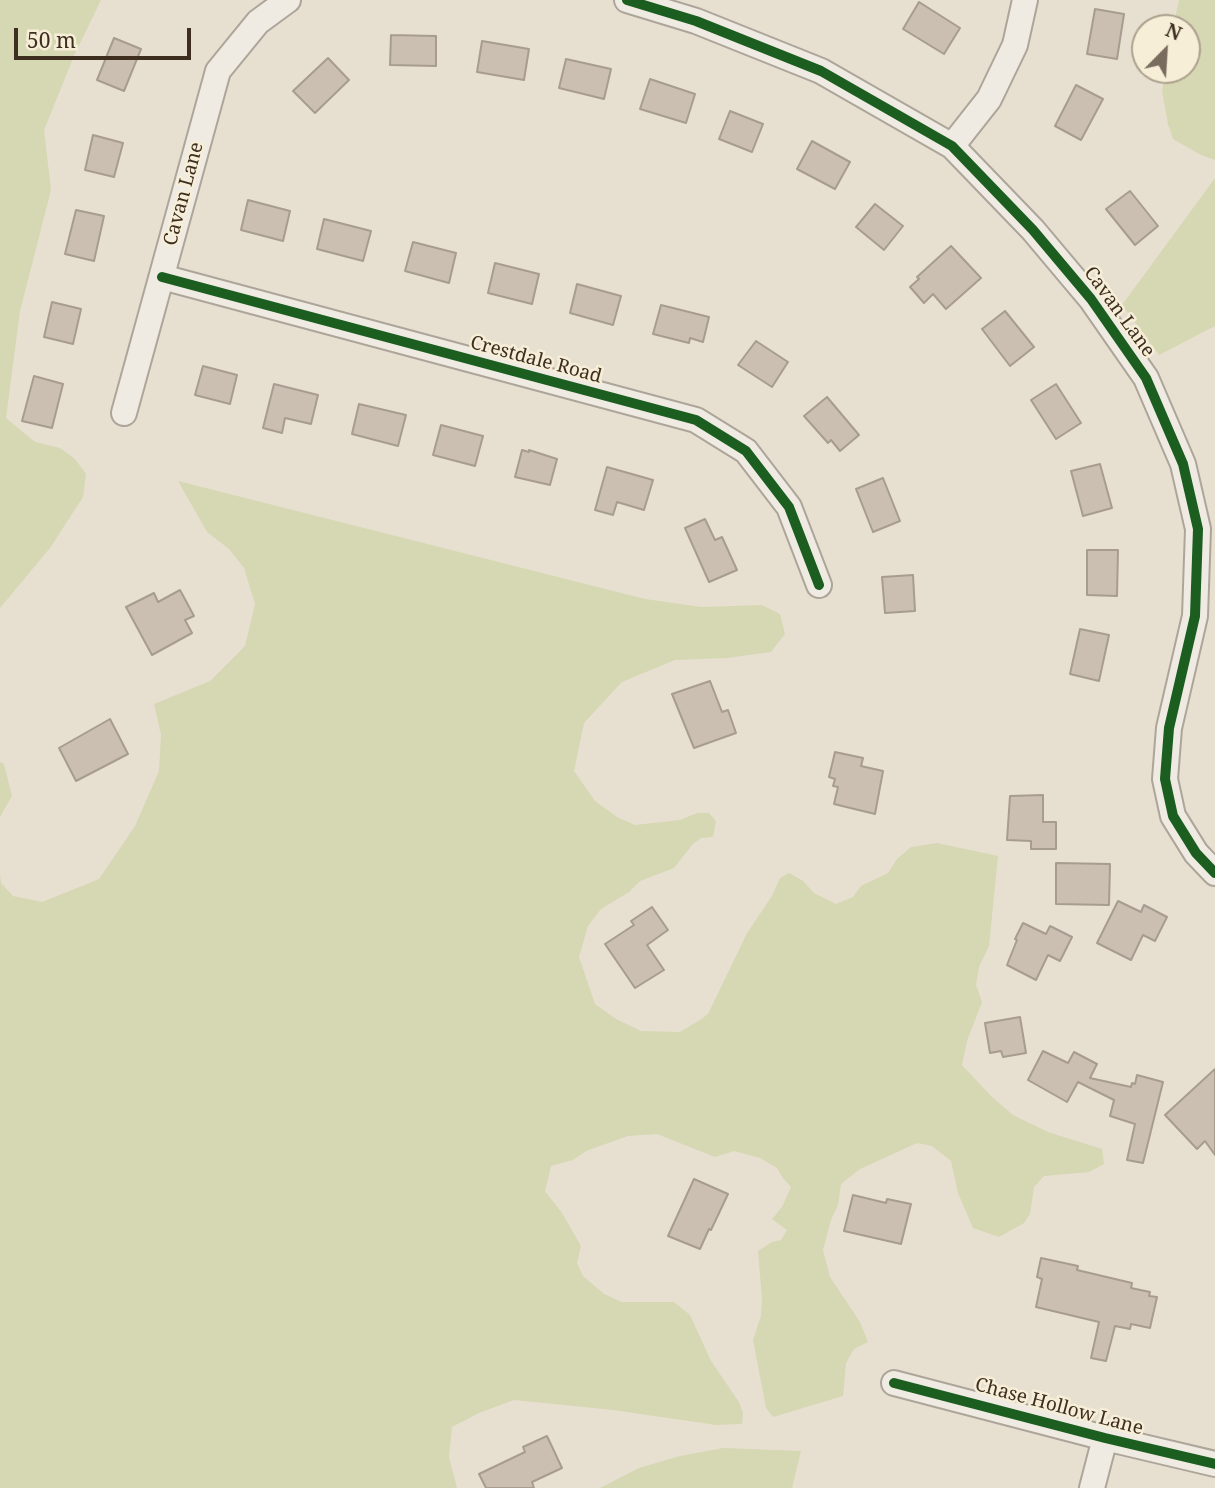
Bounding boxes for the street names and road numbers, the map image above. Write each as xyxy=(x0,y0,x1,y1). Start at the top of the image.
street label: Cavan Lane xyxy=(159,140,209,248)
street label: Cavan Lane xyxy=(1079,262,1159,362)
street label: Crestdale Road xyxy=(468,331,604,389)
street label: Chase Hollow Lane xyxy=(972,1374,1146,1440)

